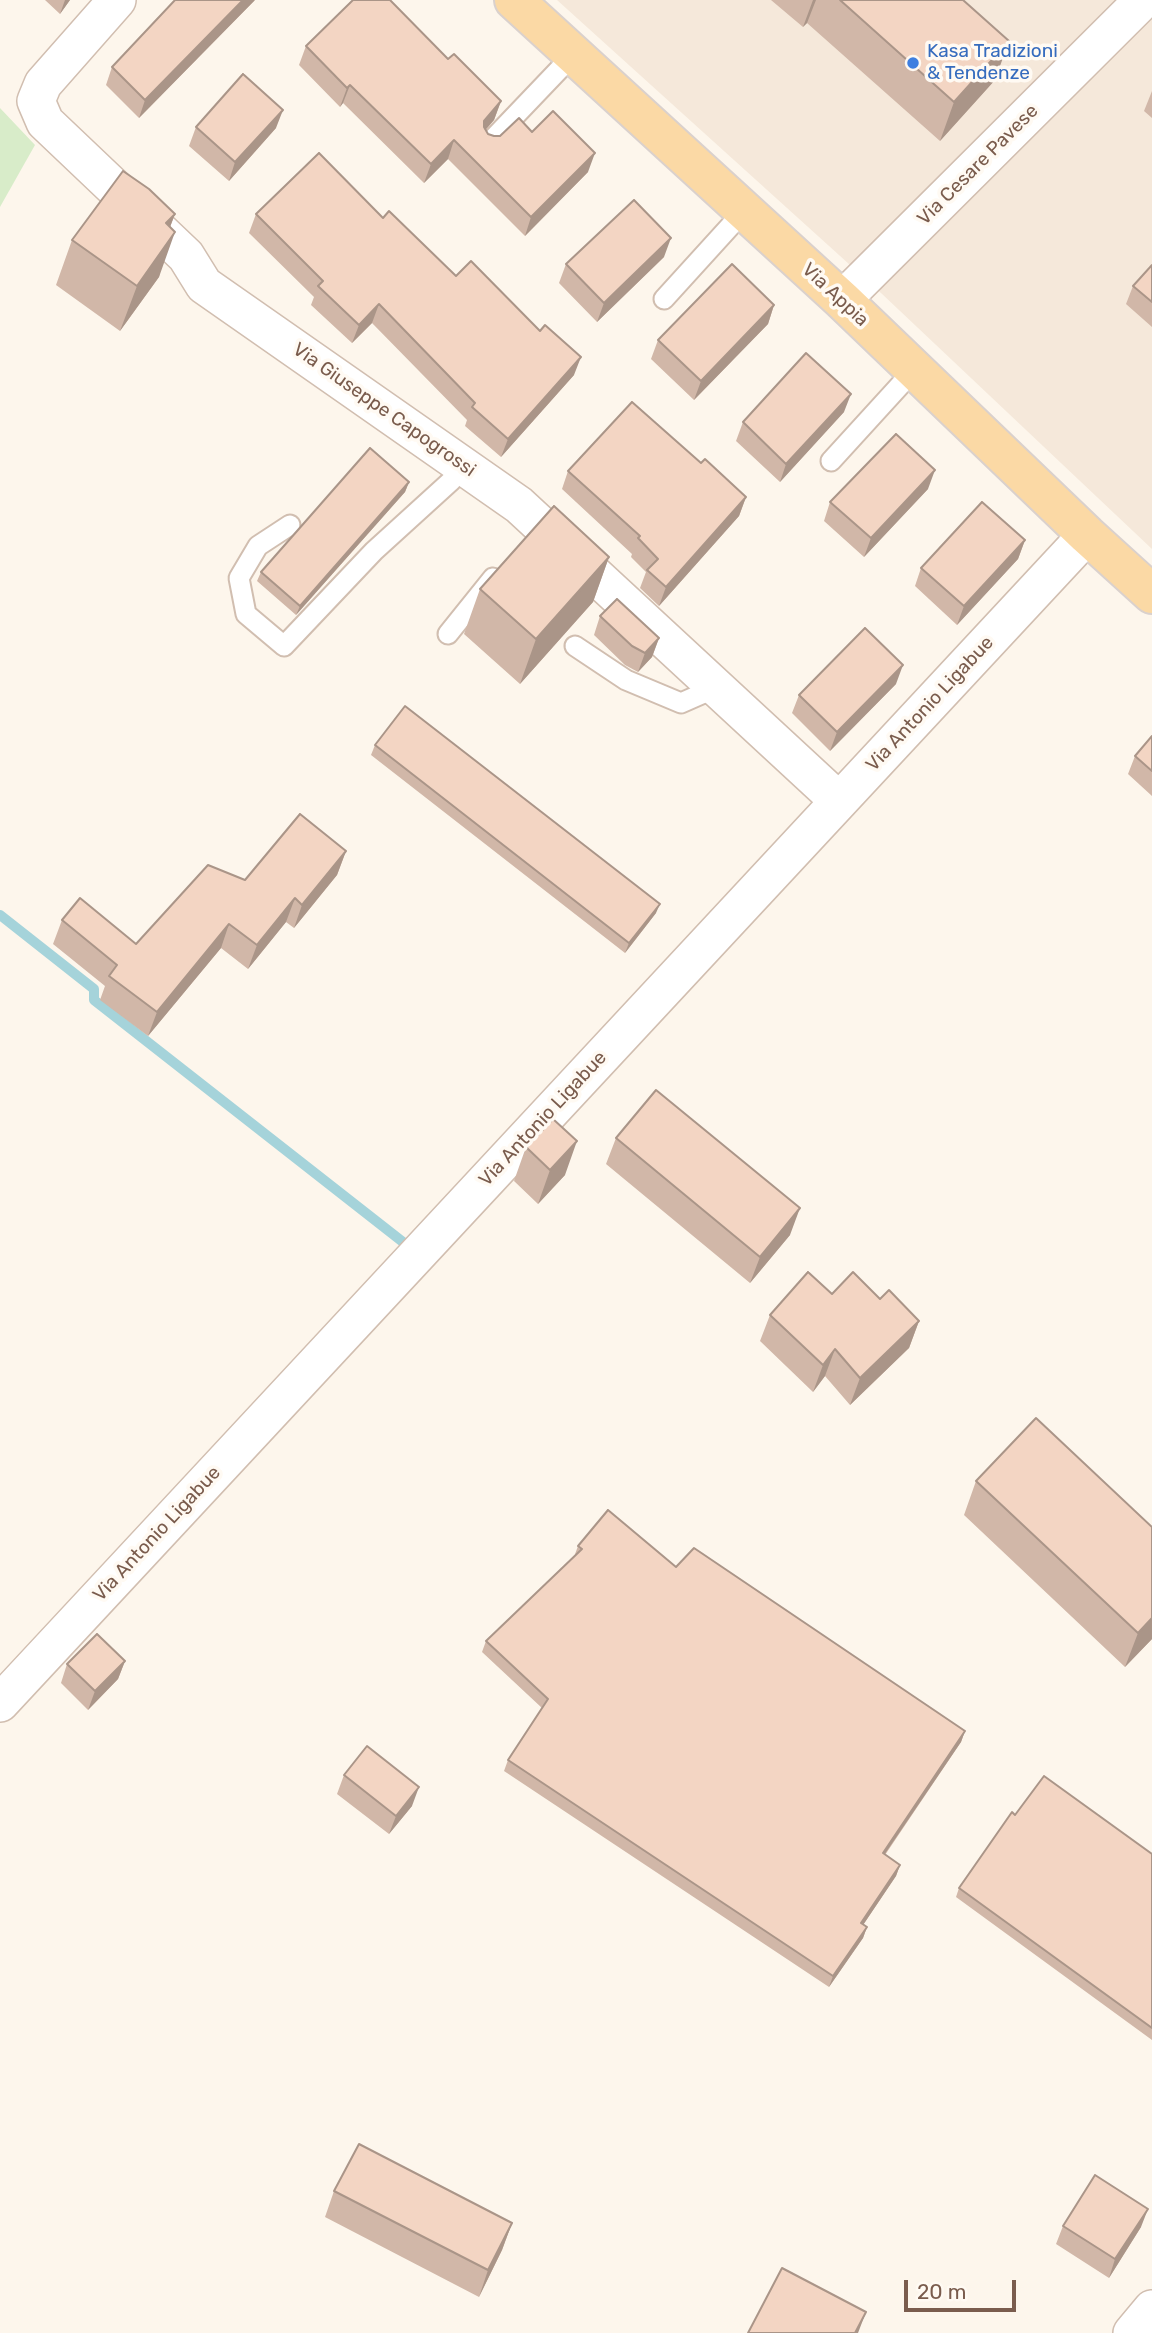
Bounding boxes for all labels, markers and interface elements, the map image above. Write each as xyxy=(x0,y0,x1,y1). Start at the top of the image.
place label: Kasa Tradizioni & Tendenze xyxy=(927,41,1058,85)
marker: Kasa Tradizioni & Tendenze xyxy=(905,55,921,71)
street label: Via Cesare Pavese xyxy=(913,100,1043,230)
street label: Via Appia xyxy=(797,258,873,332)
street label: Via Giuseppe Capogrossi xyxy=(288,338,480,482)
street label: Via Antonio Ligabue xyxy=(861,632,999,776)
street label: Via Antonio Ligabue xyxy=(474,1047,612,1191)
street label: Via Antonio Ligabue xyxy=(88,1462,226,1606)
scale bar xyxy=(907,2266,1019,2310)
text: 20 m xyxy=(917,2279,966,2304)

